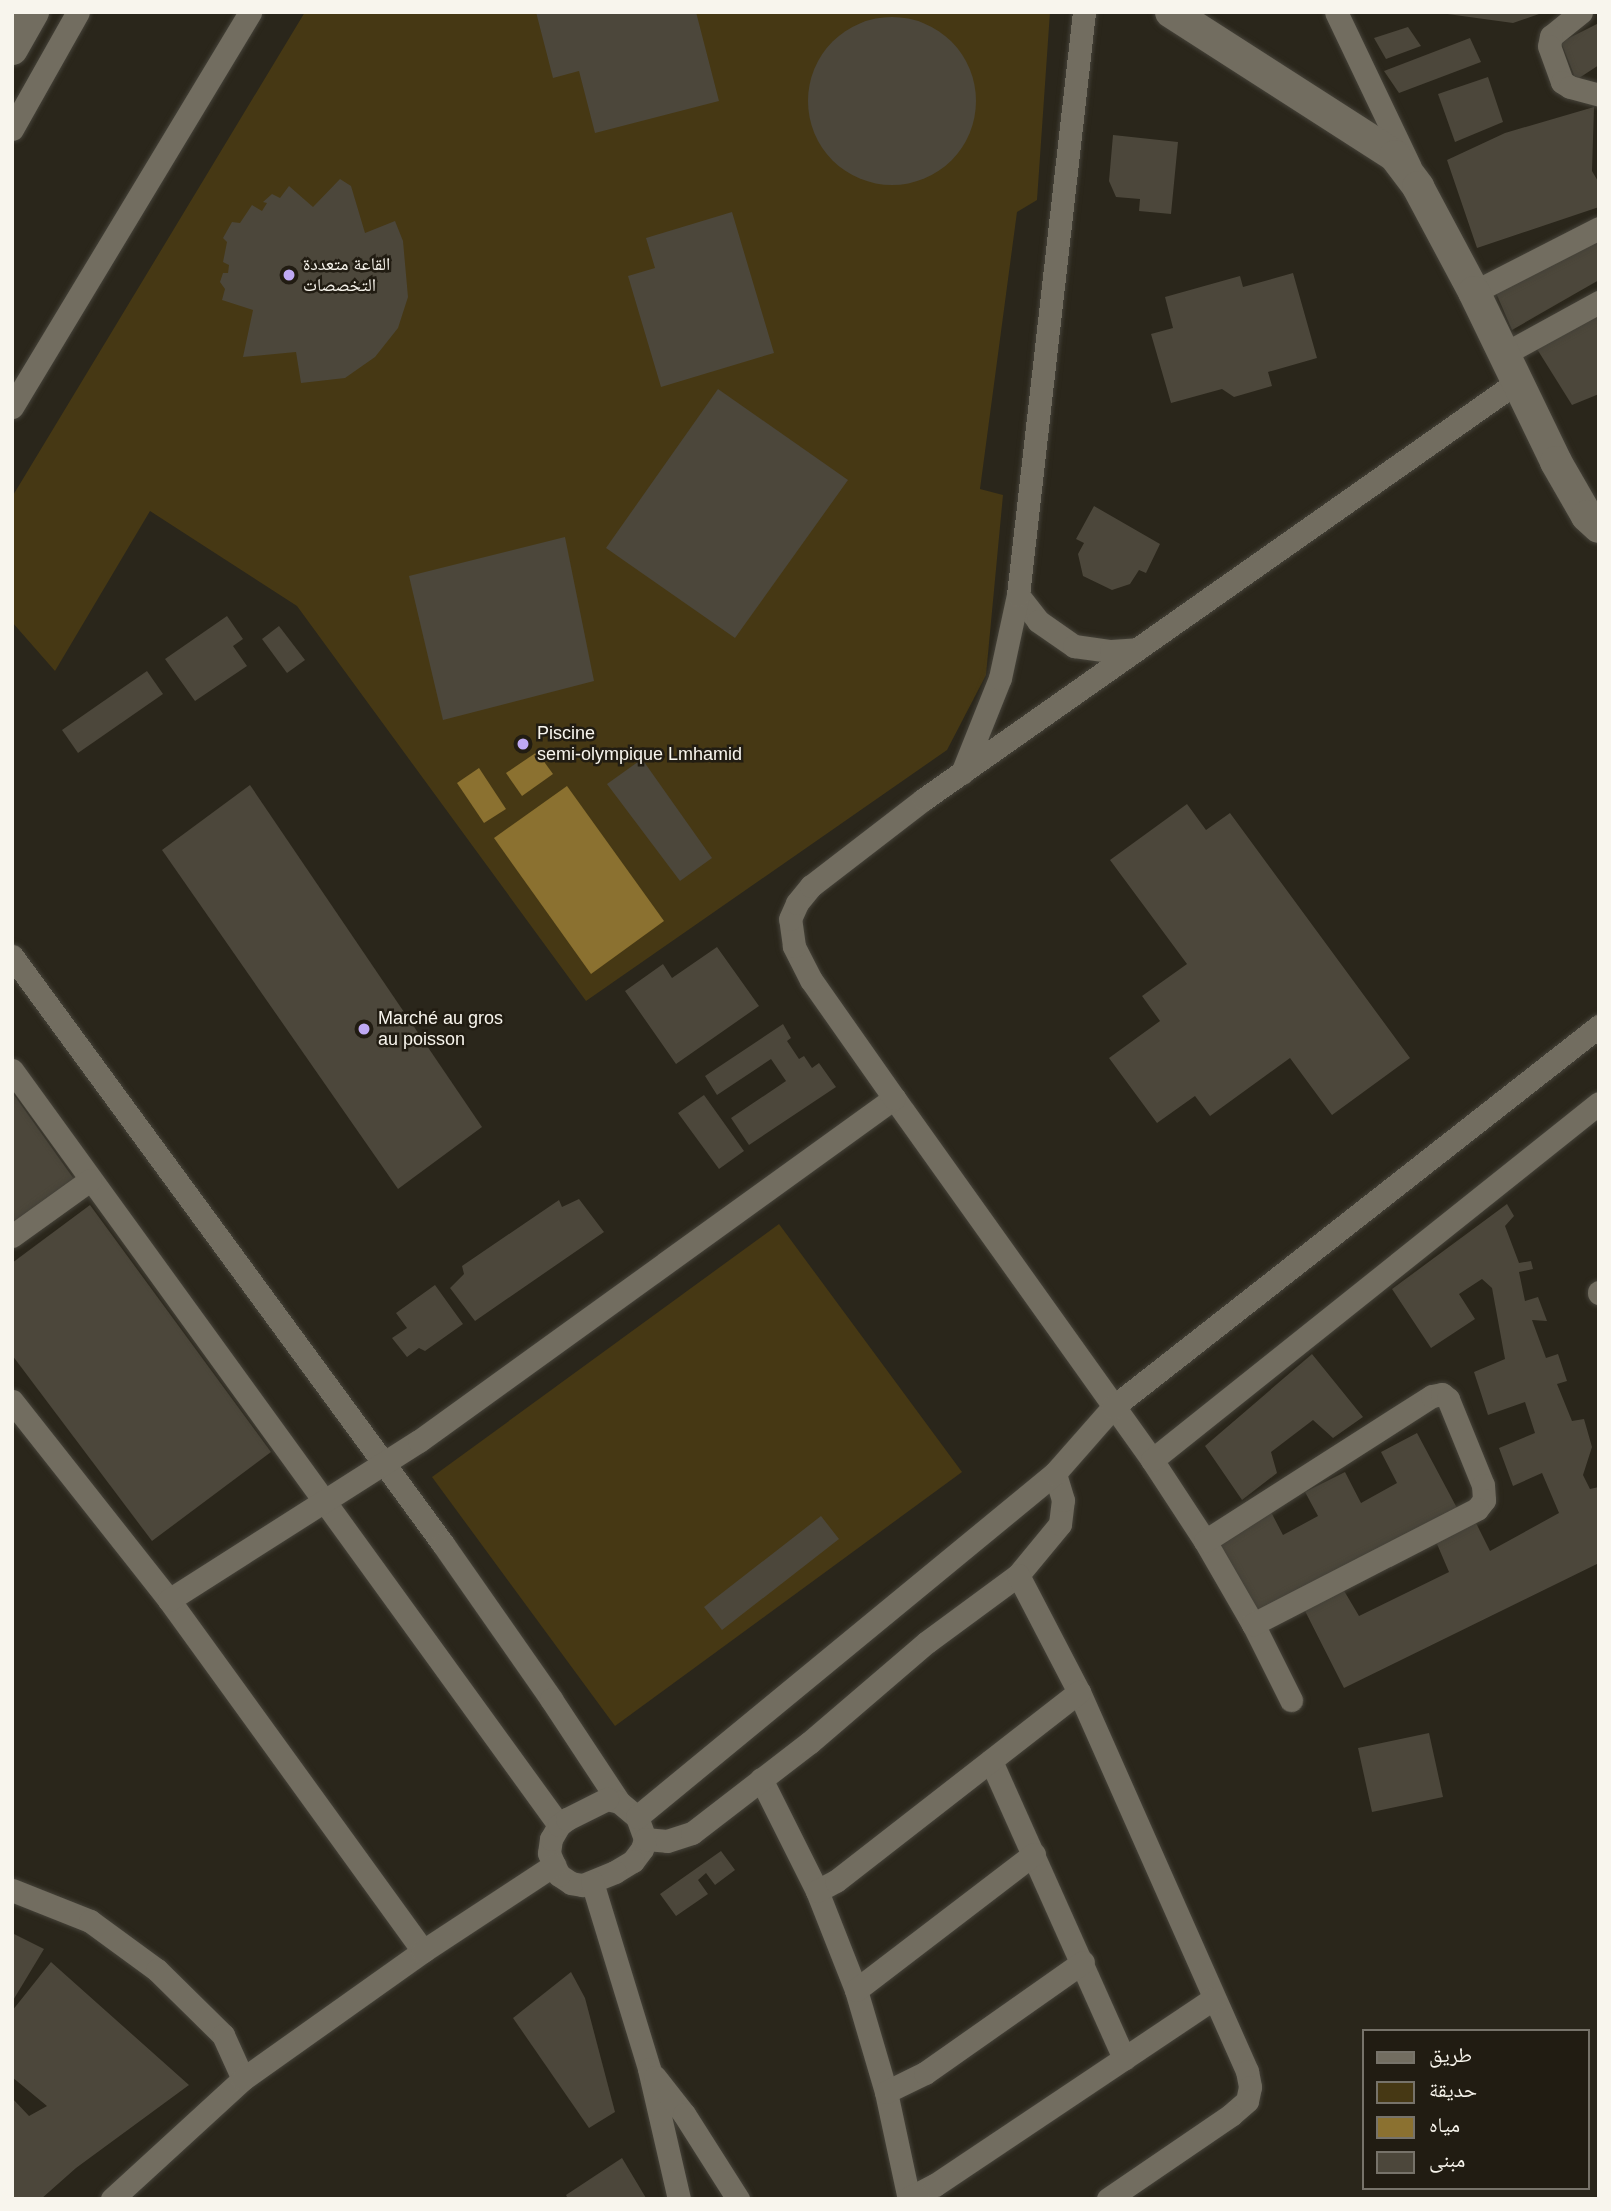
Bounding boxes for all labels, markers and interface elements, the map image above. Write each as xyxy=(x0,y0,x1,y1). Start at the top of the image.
place label: القاعة متعددة التخصصات xyxy=(303,254,390,296)
marker: القاعة متعددة التخصصات xyxy=(281,267,297,283)
place label: Piscine semi-olympique Lmhamid xyxy=(537,723,742,766)
marker: Piscine semi-olympique Lmhamid xyxy=(515,736,531,752)
place label: Marché au gros au poisson xyxy=(378,1008,503,1050)
marker: Marché au gros au poisson xyxy=(356,1021,372,1037)
legend xyxy=(1362,2029,1590,2190)
text: طريق xyxy=(1429,2043,1472,2066)
text: حديقة xyxy=(1429,2078,1477,2101)
text: مياه xyxy=(1429,2113,1460,2136)
text: مبنى xyxy=(1429,2148,1465,2171)

